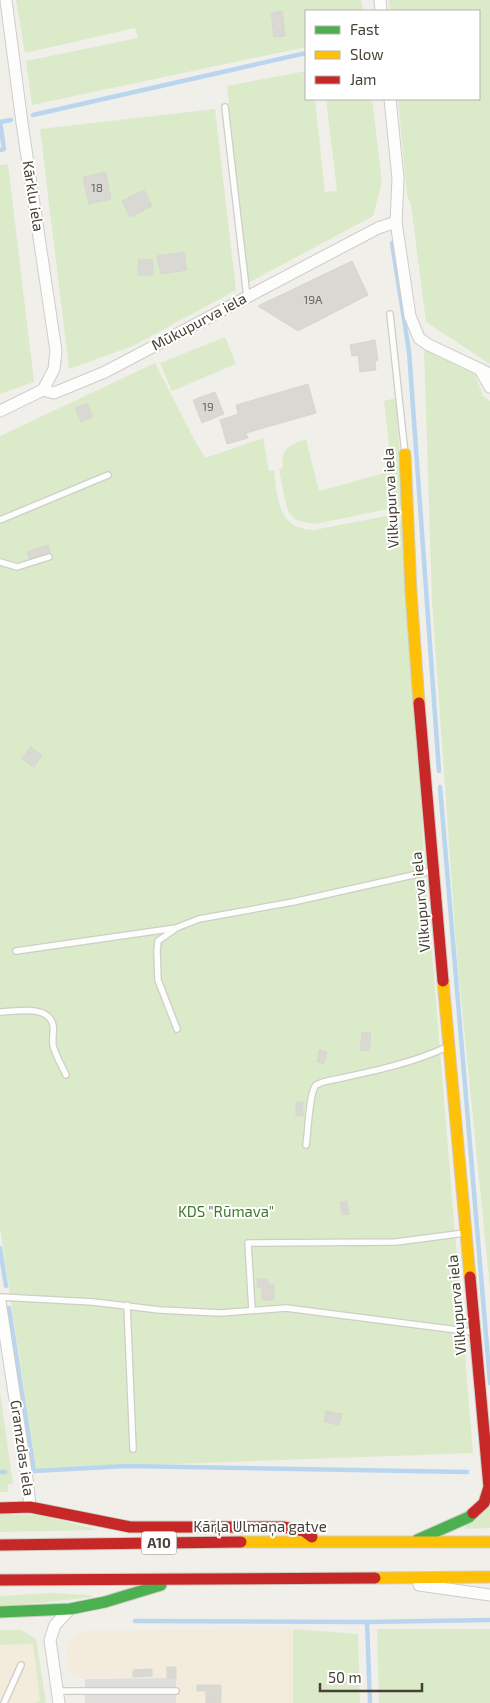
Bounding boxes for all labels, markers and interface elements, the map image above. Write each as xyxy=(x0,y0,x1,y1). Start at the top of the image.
legend xyxy=(305,10,480,100)
text: Fast xyxy=(350,20,380,38)
text: Slow xyxy=(350,45,384,63)
text: Jam xyxy=(350,70,376,88)
street label: Kārklu iela xyxy=(19,159,48,233)
house number: 18 xyxy=(91,180,103,194)
street label: Mūkupurva iela xyxy=(148,289,249,354)
house number: 19A xyxy=(303,292,323,306)
house number: 19 xyxy=(202,399,214,413)
street label: Vilkupurva iela xyxy=(378,447,402,549)
street label: Vilkupurva iela xyxy=(407,851,433,953)
park label: KDS "Rūmava" xyxy=(178,1202,274,1220)
street label: Vilkupurva iela xyxy=(443,1254,469,1356)
street label: Gramzdas iela xyxy=(7,1399,39,1497)
street label: Kārļa Ulmaņa gatve xyxy=(193,1517,327,1537)
road number: A10 xyxy=(142,1532,176,1555)
scale bar xyxy=(320,1660,422,1692)
text: 50 m xyxy=(328,1668,362,1686)

